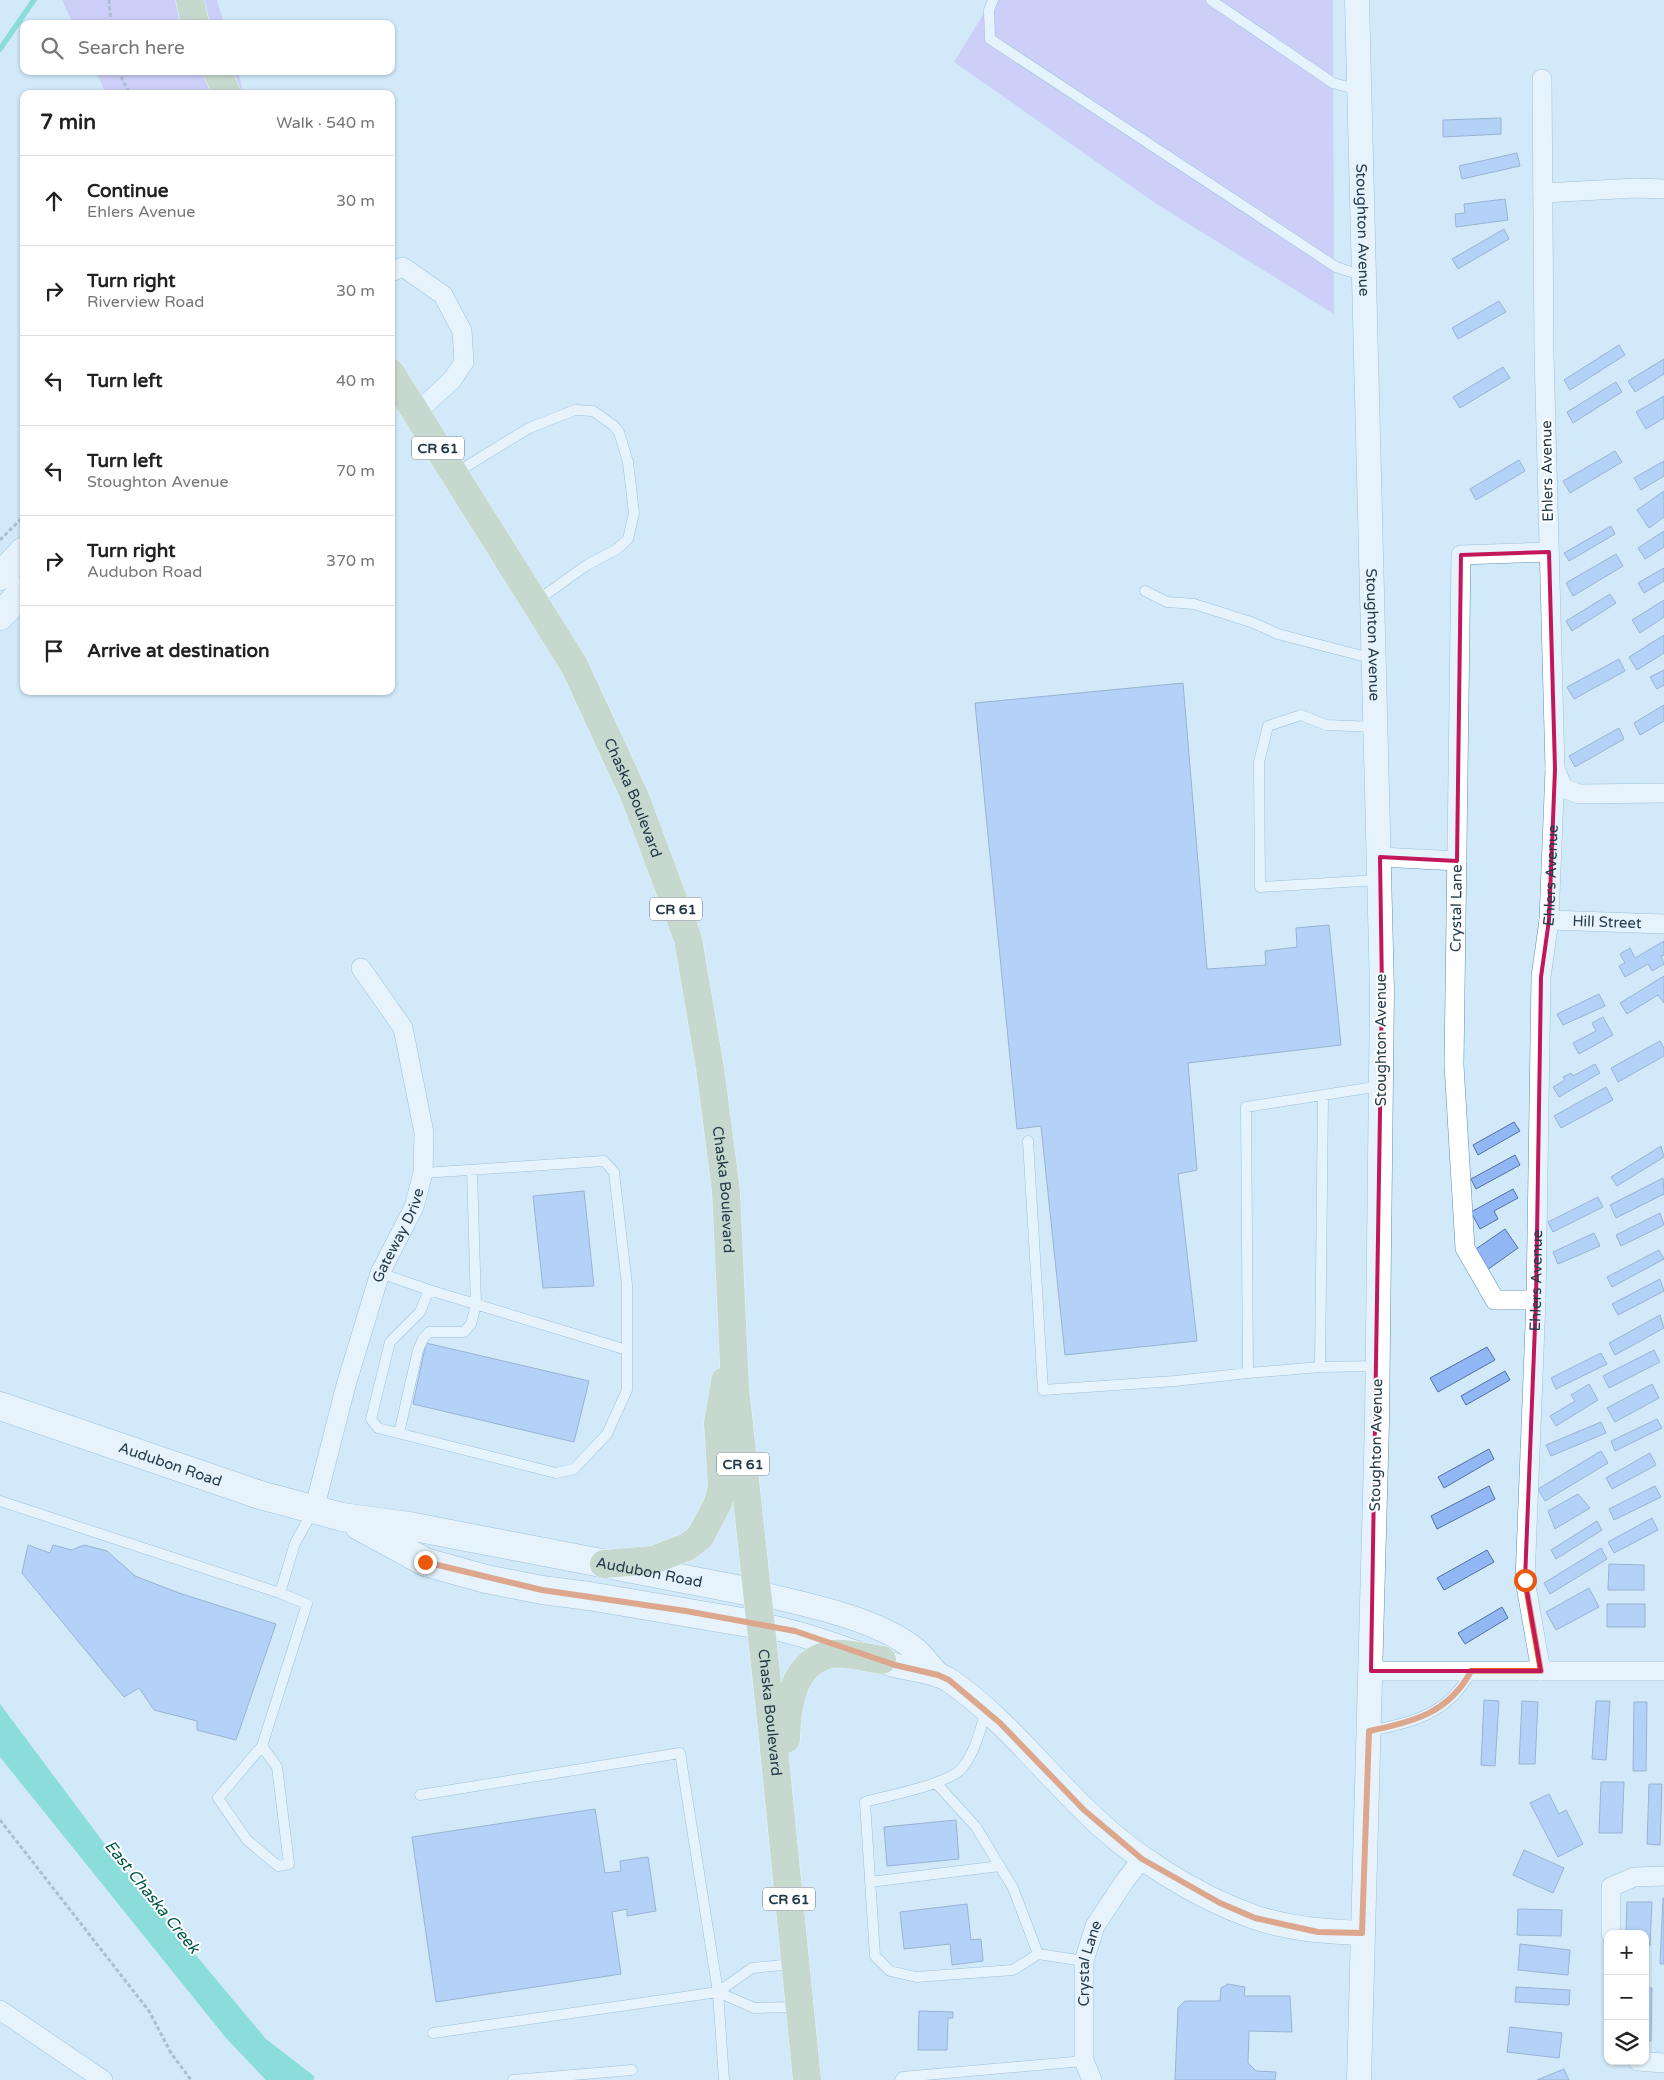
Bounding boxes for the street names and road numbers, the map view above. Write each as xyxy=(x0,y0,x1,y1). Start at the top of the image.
street label: Stoughton Avenue xyxy=(1352,163,1373,297)
street label: Ehlers Avenue xyxy=(1537,420,1557,522)
road number: CR 61 xyxy=(412,436,464,459)
street label: Stoughton Avenue xyxy=(1362,568,1384,701)
street label: Chaska Boulevard xyxy=(600,735,666,860)
street label: Ehlers Avenue xyxy=(1539,824,1562,927)
street label: Crystal Lane xyxy=(1447,864,1466,952)
road number: CR 61 xyxy=(650,898,702,921)
street label: Hill Street xyxy=(1572,912,1642,932)
street label: Stoughton Avenue xyxy=(1372,974,1390,1106)
street label: Chaska Boulevard xyxy=(709,1125,738,1254)
street label: Gateway Drive xyxy=(369,1186,428,1285)
street label: Ehlers Avenue xyxy=(1526,1230,1546,1332)
street label: Stoughton Avenue xyxy=(1366,1379,1386,1511)
street label: Audubon Road xyxy=(116,1438,224,1490)
road number: CR 61 xyxy=(717,1452,769,1476)
street label: Audubon Road xyxy=(595,1553,704,1591)
street label: Chaska Boulevard xyxy=(754,1648,786,1777)
road number: CR 61 xyxy=(763,1888,815,1910)
street label: Crystal Lane xyxy=(1075,1916,1106,2007)

